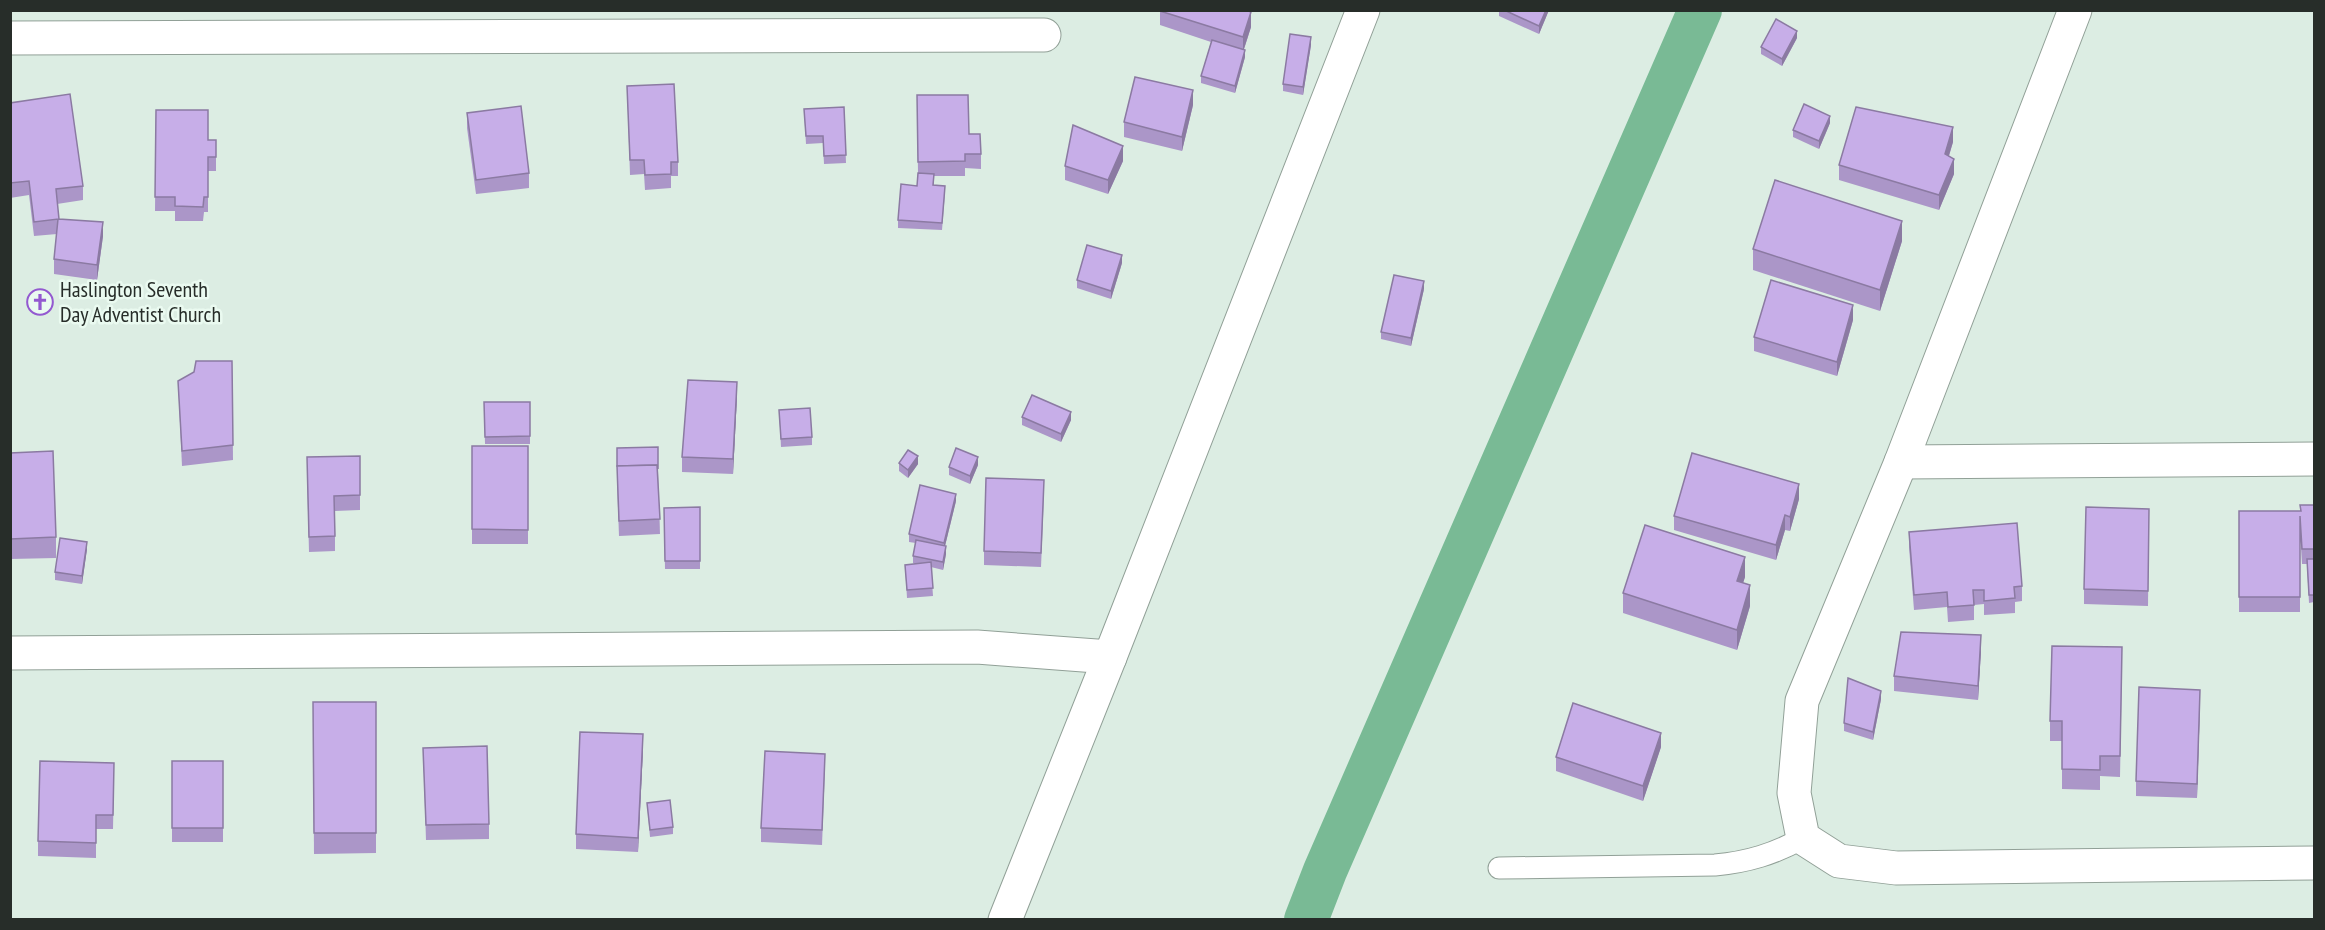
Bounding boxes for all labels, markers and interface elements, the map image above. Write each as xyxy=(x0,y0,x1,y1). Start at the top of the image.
place label: Haslington Seventh Day Adventist Church xyxy=(60,275,221,328)
church icon: Haslington Seventh Day Adventist Church xyxy=(25,287,55,317)

